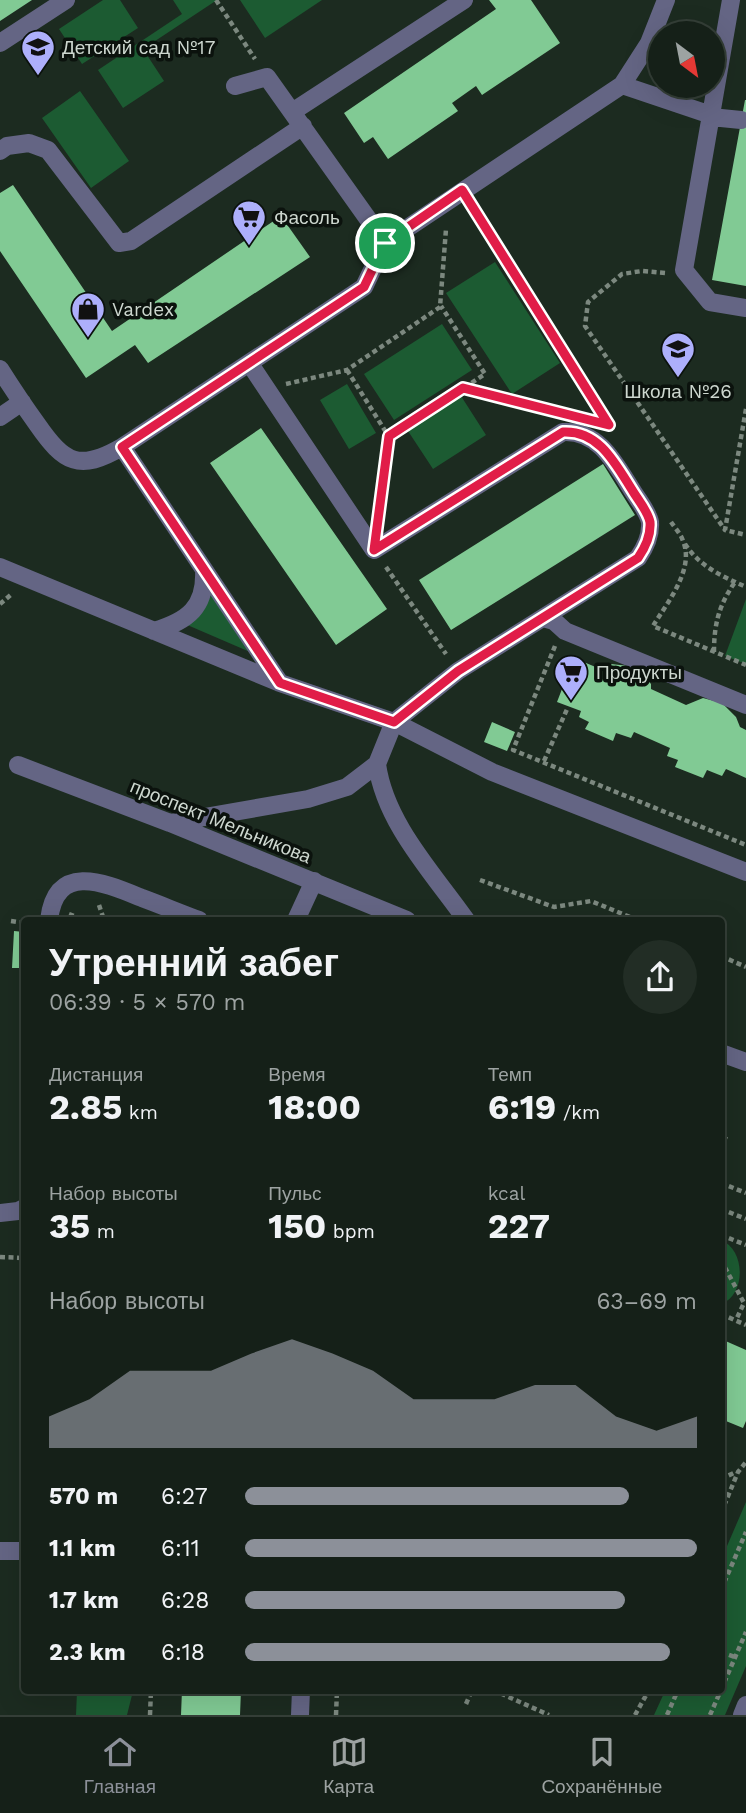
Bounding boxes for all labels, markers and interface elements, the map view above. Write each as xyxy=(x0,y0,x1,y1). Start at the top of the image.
north arrow xyxy=(648,21,724,98)
map controls xyxy=(648,21,725,98)
school or university icon: Детский сад №17 xyxy=(19,28,57,77)
place label: Детский сад №17 xyxy=(62,36,215,59)
supermarket icon: Фасоль xyxy=(230,198,268,247)
place label: Фасоль xyxy=(274,206,340,229)
pin xyxy=(355,213,415,273)
icon: arrive xyxy=(366,224,404,262)
shop icon: Vardex xyxy=(69,290,107,339)
place label: Vardex xyxy=(112,298,174,321)
school or university icon: Школа №26 xyxy=(659,330,697,379)
place label: Школа №26 xyxy=(624,380,732,403)
supermarket icon: Продукты xyxy=(552,653,590,702)
place label: Продукты xyxy=(596,661,682,684)
street label: проспект Мельникова xyxy=(127,775,315,868)
button: share xyxy=(623,940,697,1014)
text: Утренний забег xyxy=(49,941,339,985)
text: 06:39 · 5 × 570 m xyxy=(49,989,245,1016)
text: Дистанция xyxy=(49,1063,143,1086)
text: Время xyxy=(268,1063,326,1086)
text: Темп xyxy=(488,1063,532,1086)
text: 2.85 xyxy=(49,1086,122,1128)
text: 18:00 xyxy=(268,1086,361,1128)
text: 6:19 xyxy=(488,1086,556,1128)
text: km xyxy=(122,1101,158,1124)
text: /km xyxy=(556,1101,600,1124)
text: Набор высоты xyxy=(49,1182,178,1205)
text: Пульс xyxy=(268,1182,322,1205)
text: kcal xyxy=(488,1182,525,1205)
text: 35 xyxy=(49,1205,90,1247)
text: 150 xyxy=(268,1205,326,1247)
text: 227 xyxy=(488,1205,550,1247)
text: m xyxy=(90,1220,115,1243)
text: bpm xyxy=(326,1220,375,1243)
text: Набор высоты xyxy=(49,1288,205,1315)
text: 63–69 m xyxy=(596,1288,697,1315)
text: 570 m xyxy=(49,1483,118,1510)
text: 6:27 xyxy=(161,1483,208,1510)
text: 1.1 km xyxy=(49,1535,116,1562)
text: 6:11 xyxy=(161,1535,200,1562)
text: 1.7 km xyxy=(49,1587,119,1614)
text: 6:28 xyxy=(161,1587,209,1614)
text: 2.3 km xyxy=(49,1639,126,1666)
text: 6:18 xyxy=(161,1639,205,1666)
tab: Главная xyxy=(84,1733,156,1798)
tab: Карта xyxy=(323,1733,374,1798)
tab: Сохранённые xyxy=(541,1733,662,1798)

